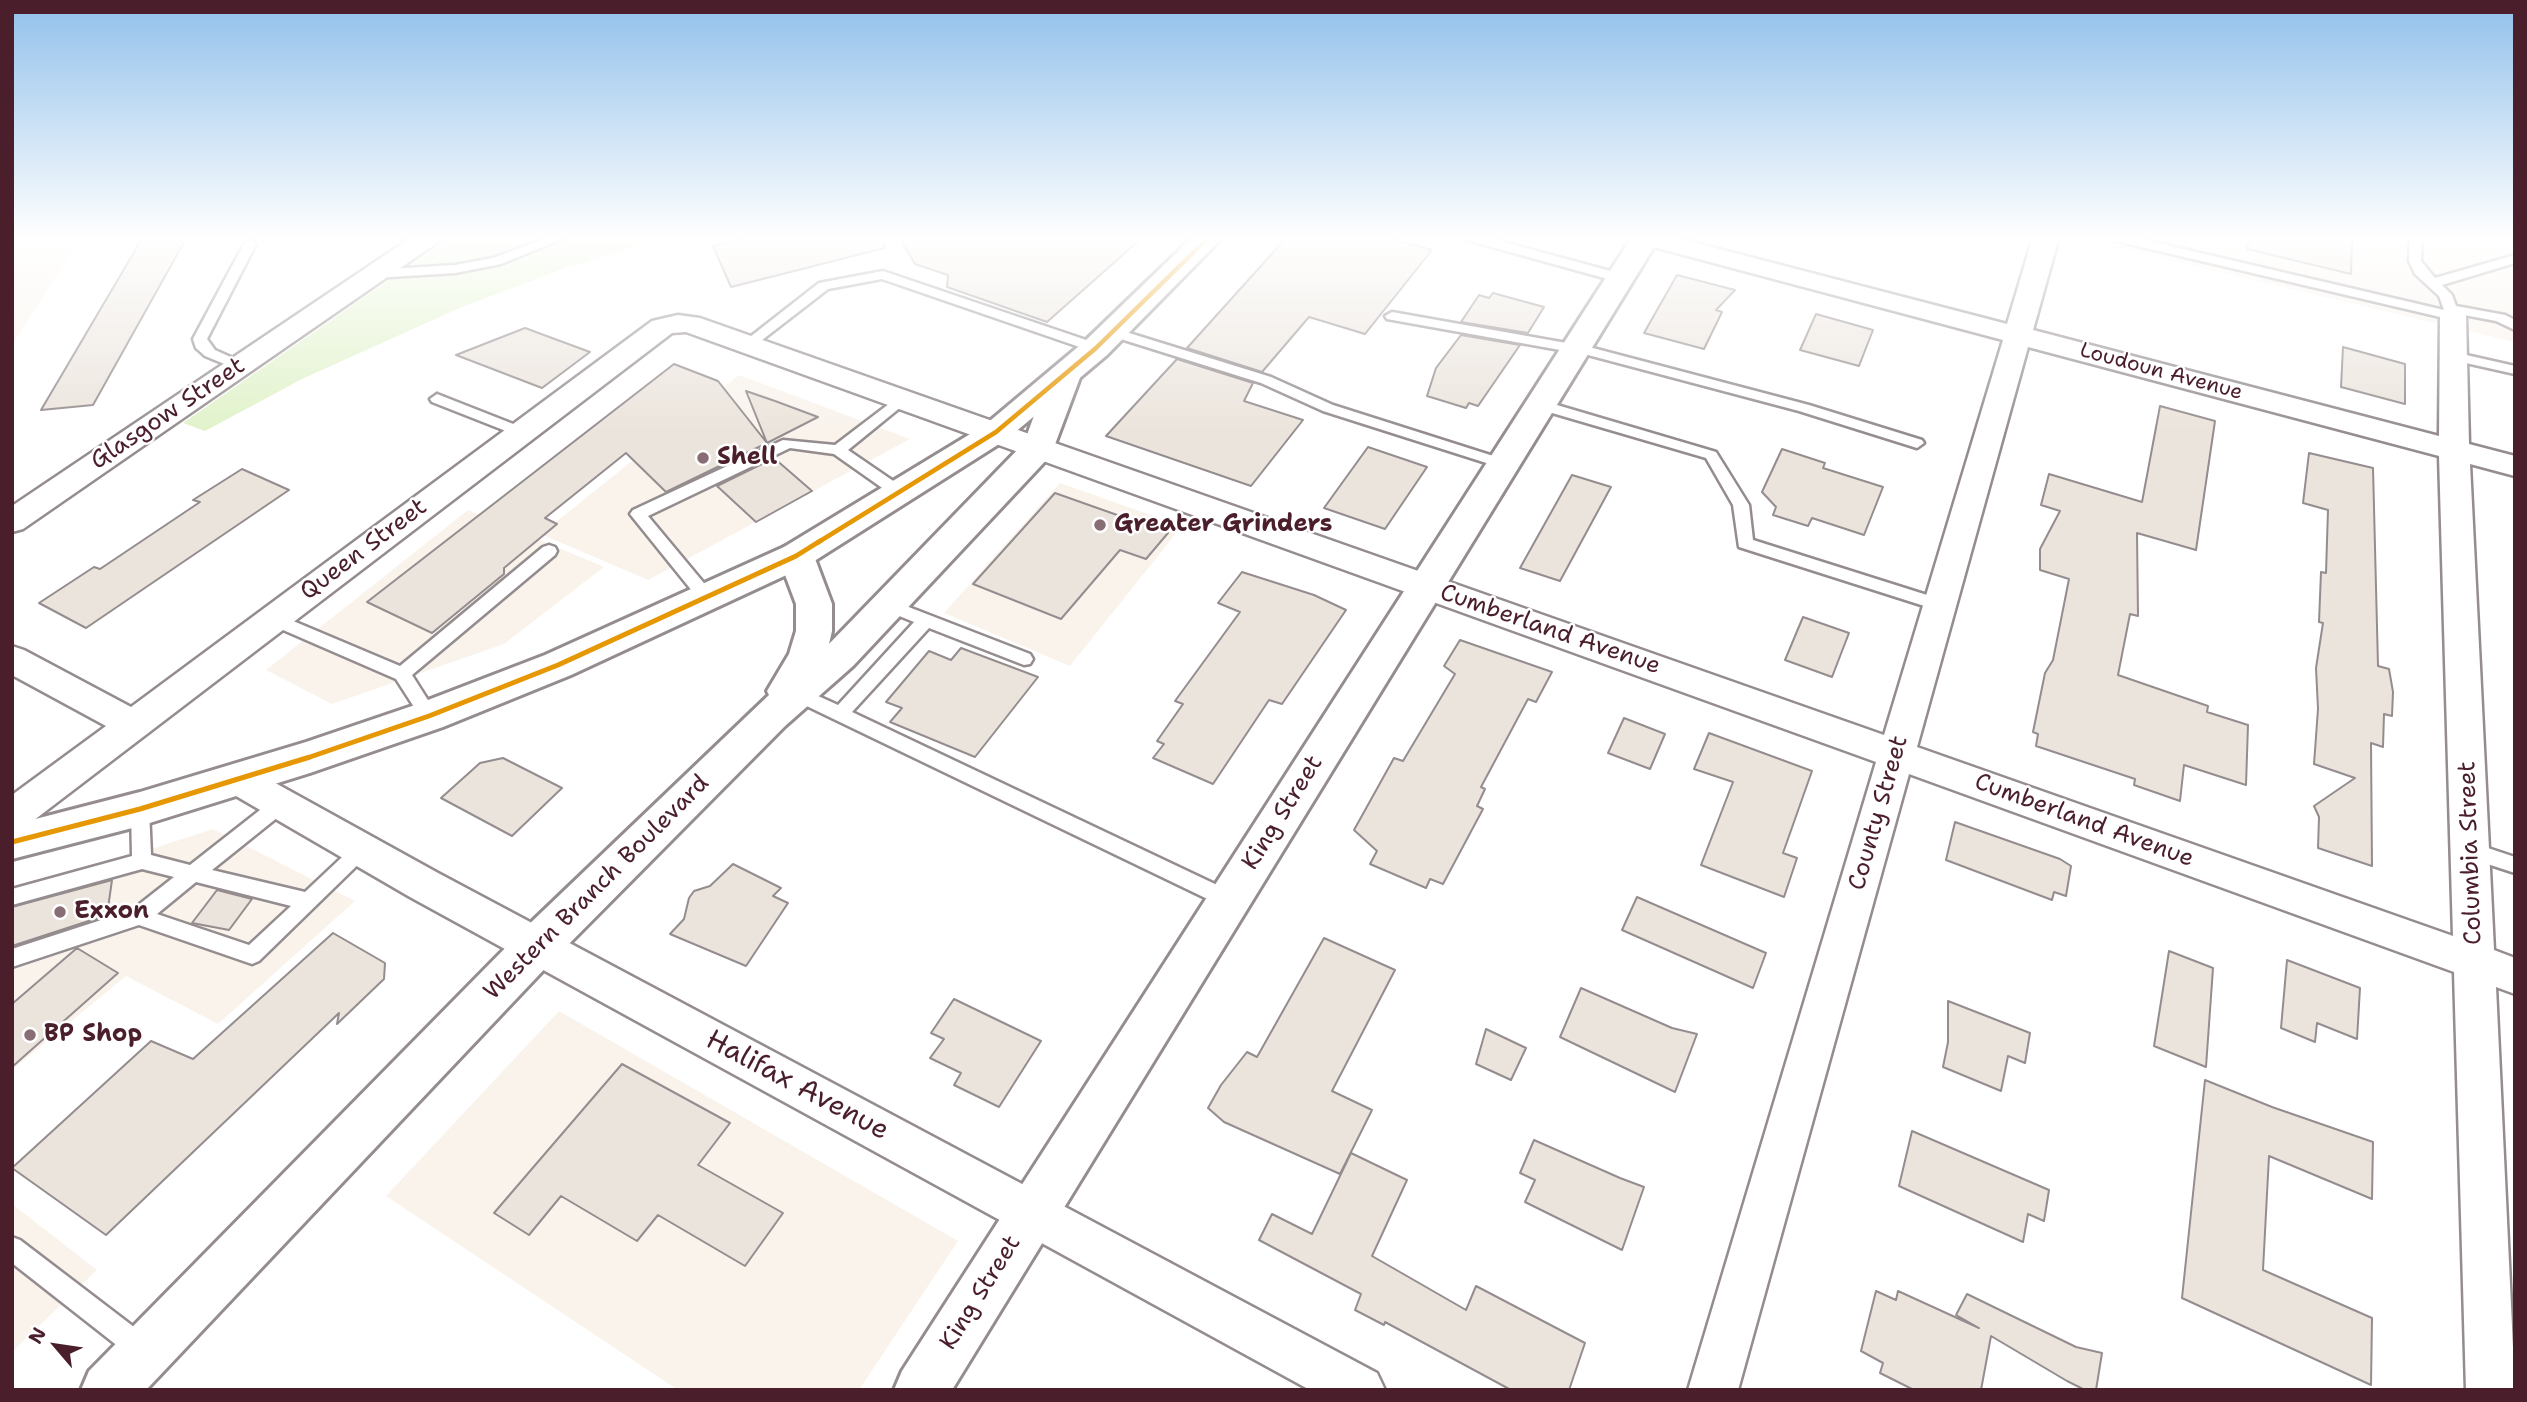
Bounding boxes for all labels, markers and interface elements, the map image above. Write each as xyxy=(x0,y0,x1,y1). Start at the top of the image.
street label: Loudoun Avenue xyxy=(2077,338,2245,406)
street label: Glasgow Street xyxy=(85,352,251,476)
place label: Shell xyxy=(717,444,777,472)
marker: Shell xyxy=(695,450,711,466)
street label: Queen Street xyxy=(295,493,433,607)
place label: Greater Grinders xyxy=(1114,511,1332,539)
marker: Greater Grinders xyxy=(1092,517,1108,533)
street label: Cumberland Avenue xyxy=(1436,579,1664,681)
street label: County Street xyxy=(1843,732,1915,894)
street label: King Street xyxy=(1236,750,1330,876)
street label: Columbia Street xyxy=(2453,761,2489,945)
street label: Cumberland Avenue xyxy=(1970,768,2198,874)
street label: Western Branch Boulevard xyxy=(478,769,716,1007)
place label: Exxon xyxy=(74,898,149,926)
marker: Exxon xyxy=(52,904,68,920)
place label: BP Shop xyxy=(44,1021,142,1049)
street label: Halifax Avenue xyxy=(700,1024,894,1148)
marker: BP Shop xyxy=(22,1027,38,1043)
street label: King Street xyxy=(934,1230,1028,1356)
north arrow xyxy=(21,1311,91,1381)
text: N xyxy=(23,1323,52,1348)

